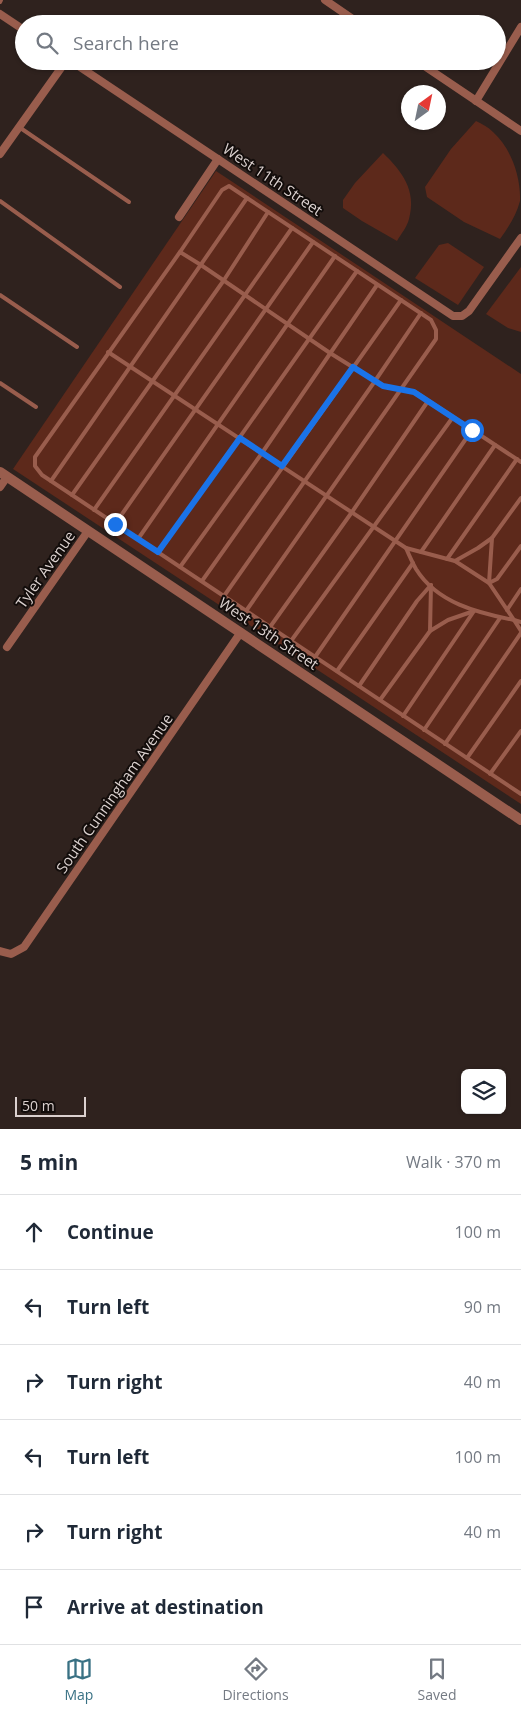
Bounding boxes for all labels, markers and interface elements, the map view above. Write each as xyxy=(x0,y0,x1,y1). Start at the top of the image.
search box xyxy=(15,15,506,70)
icon: search xyxy=(33,29,61,57)
text: Search here xyxy=(73,30,179,56)
north arrow xyxy=(401,85,446,130)
street label: West 11th Street xyxy=(219,138,327,220)
route start xyxy=(461,419,484,442)
route end xyxy=(104,513,127,536)
street label: Tyler Avenue xyxy=(11,526,79,612)
street label: West 13th Street xyxy=(215,592,323,674)
street label: South Cunningham Avenue xyxy=(51,709,177,877)
map controls xyxy=(461,1069,506,1114)
button: layers xyxy=(461,1069,506,1114)
scale bar xyxy=(15,1094,86,1117)
text: 50 m xyxy=(22,1096,55,1115)
text: 5 min xyxy=(20,1148,78,1176)
text: Walk · 370 m xyxy=(406,1151,501,1173)
icon: ahead xyxy=(20,1218,48,1246)
text: Continue xyxy=(67,1219,154,1245)
text: 100 m xyxy=(455,1221,501,1243)
icon: left xyxy=(20,1293,48,1321)
text: Turn left xyxy=(67,1294,149,1320)
text: 90 m xyxy=(464,1296,501,1318)
icon: right xyxy=(20,1368,48,1396)
text: Turn right xyxy=(67,1369,162,1395)
text: 40 m xyxy=(464,1371,501,1393)
icon: left xyxy=(20,1443,48,1471)
text: Turn left xyxy=(67,1444,149,1470)
text: 100 m xyxy=(455,1446,501,1468)
icon: right xyxy=(20,1518,48,1546)
text: Turn right xyxy=(67,1519,162,1545)
text: 40 m xyxy=(464,1521,501,1543)
icon: arrive xyxy=(20,1593,48,1621)
text: Arrive at destination xyxy=(67,1594,264,1620)
tab: Map xyxy=(64,1655,93,1704)
tab: Directions xyxy=(222,1655,289,1704)
tab: Saved xyxy=(418,1655,456,1704)

